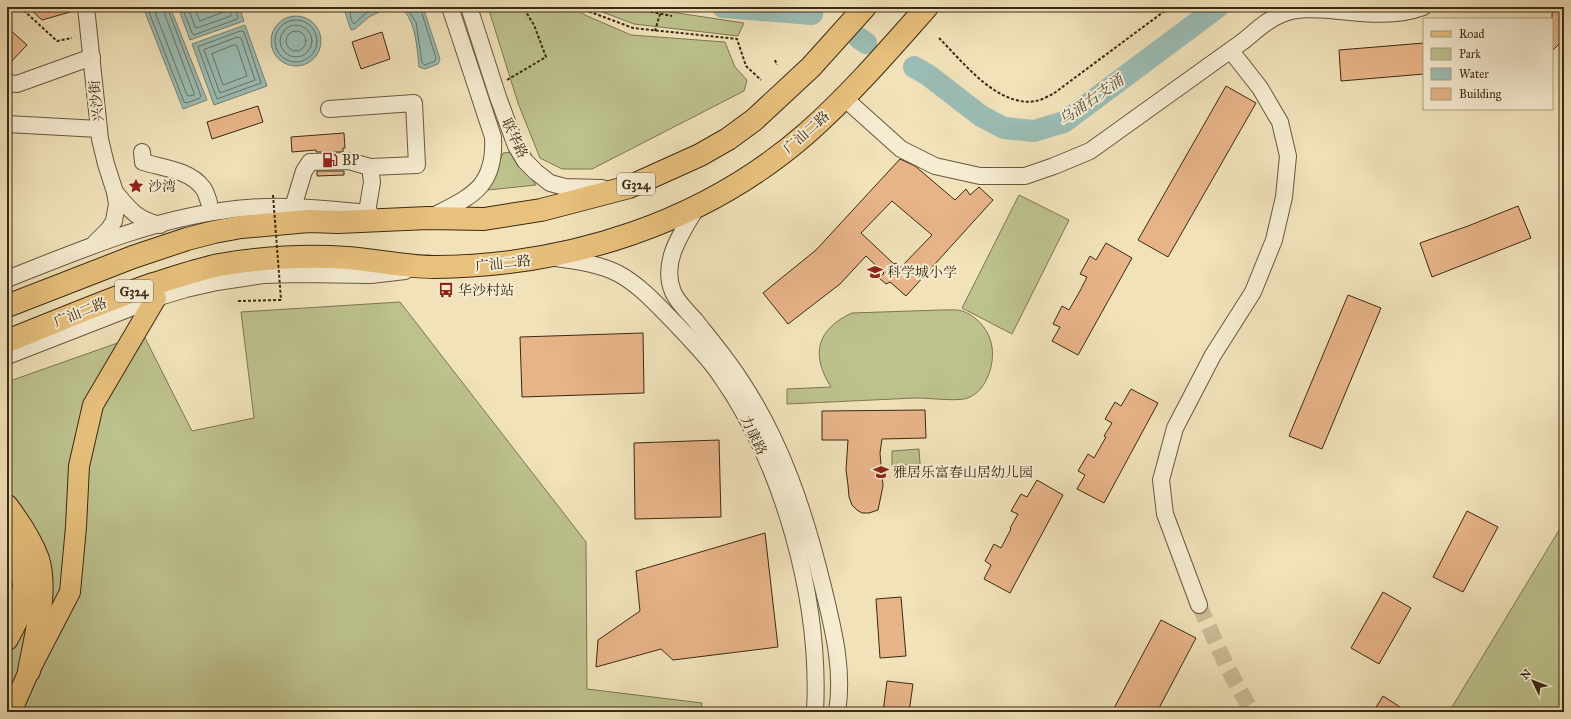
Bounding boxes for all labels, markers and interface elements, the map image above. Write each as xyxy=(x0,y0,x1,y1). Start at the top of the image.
legend xyxy=(1423,18,1553,110)
text: Road xyxy=(1459,27,1485,41)
text: Park xyxy=(1459,47,1481,61)
text: Water xyxy=(1459,67,1489,81)
water label: 乌涌右支涌 xyxy=(1055,70,1129,129)
street label: 兴沙街 xyxy=(86,79,107,123)
text: Building xyxy=(1459,87,1502,102)
street label: 广汕二路 xyxy=(780,108,833,157)
street label: 联华路 xyxy=(498,116,531,161)
fuel station icon: BP xyxy=(321,151,339,169)
place label: BP xyxy=(342,152,359,169)
road number: G324 xyxy=(617,173,655,195)
place icon: 沙湾 xyxy=(127,177,145,195)
place label: 沙湾 xyxy=(148,178,176,195)
street label: 广汕二路 xyxy=(474,252,532,275)
school or university icon: 科学城小学 xyxy=(866,263,884,281)
place label: 科学城小学 xyxy=(887,264,957,281)
road number: G324 xyxy=(115,280,153,302)
bus stop icon: 华沙村站 xyxy=(437,281,455,299)
place label: 华沙村站 xyxy=(458,282,514,299)
street label: 广汕二路 xyxy=(51,294,109,331)
street label: 力康路 xyxy=(737,413,770,458)
school or university icon: 雅居乐富春山居幼儿园 xyxy=(872,463,890,481)
place label: 雅居乐富春山居幼儿园 xyxy=(893,464,1033,481)
north arrow xyxy=(1513,661,1553,701)
text: N xyxy=(1518,666,1534,682)

